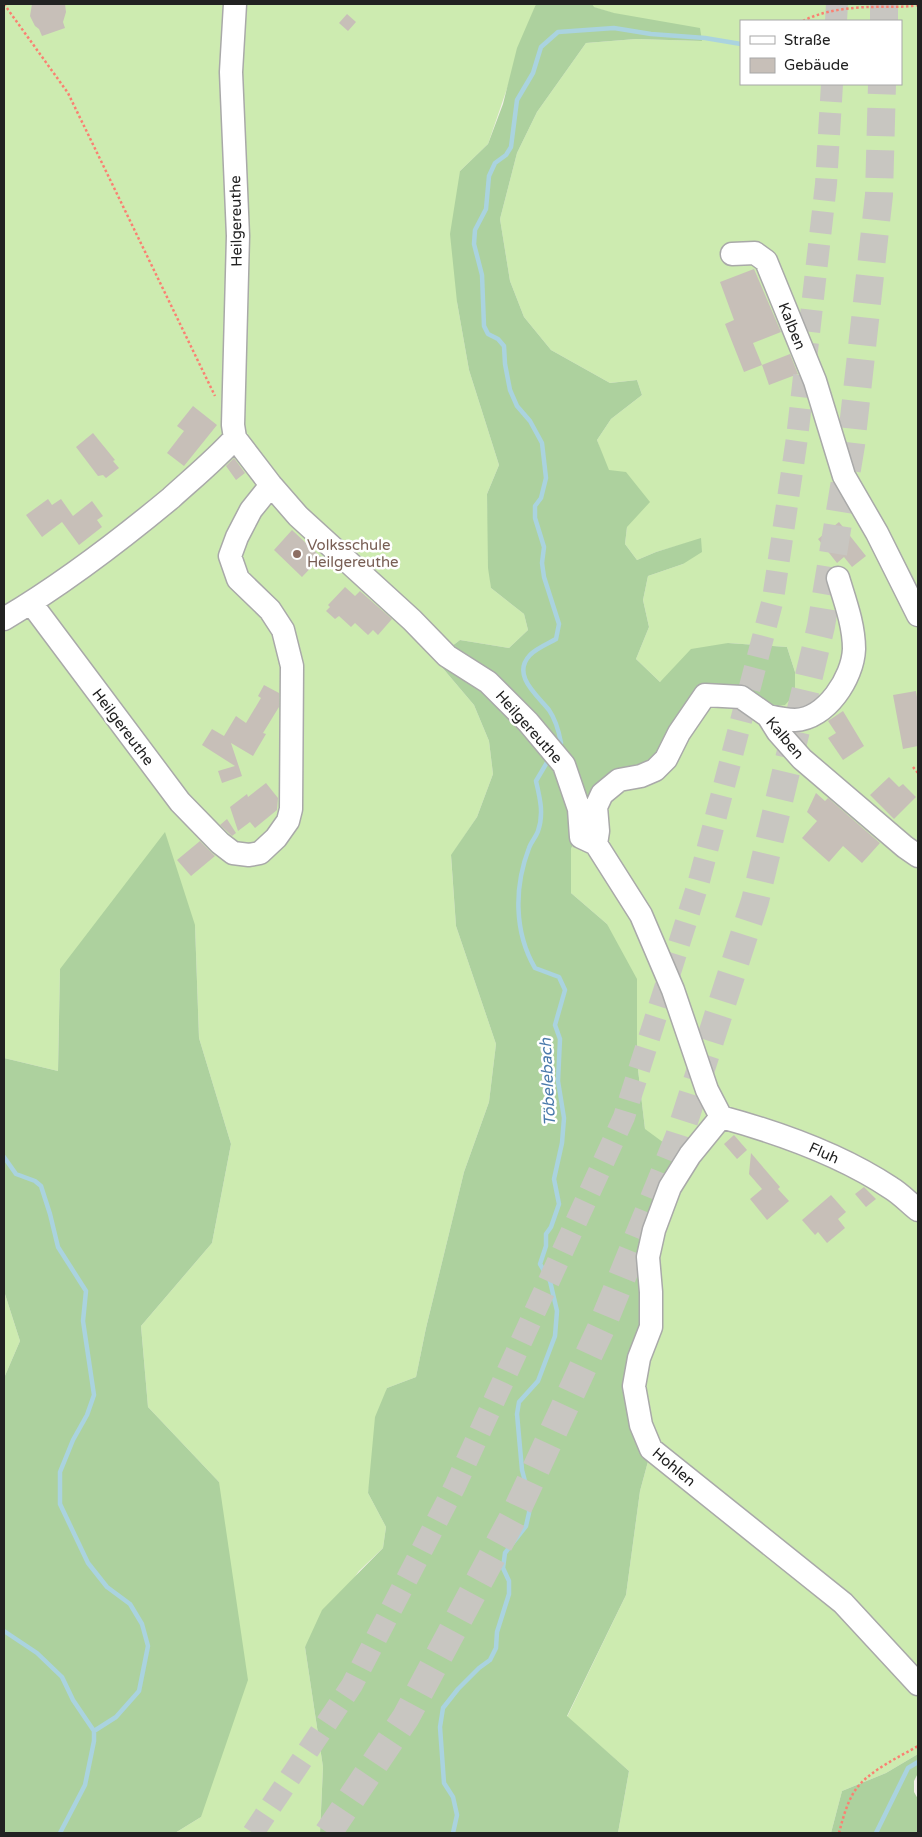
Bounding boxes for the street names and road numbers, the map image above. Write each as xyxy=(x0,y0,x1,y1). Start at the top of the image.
street label: Heilgereuthe xyxy=(226,175,246,267)
street label: Kalben xyxy=(774,300,810,352)
street label: Heilgereuthe xyxy=(88,685,158,769)
street label: Heilgereuthe xyxy=(492,687,566,767)
street label: Kalben xyxy=(762,713,808,763)
street label: Fluh xyxy=(806,1138,842,1168)
street label: Hohlen xyxy=(649,1444,699,1490)

